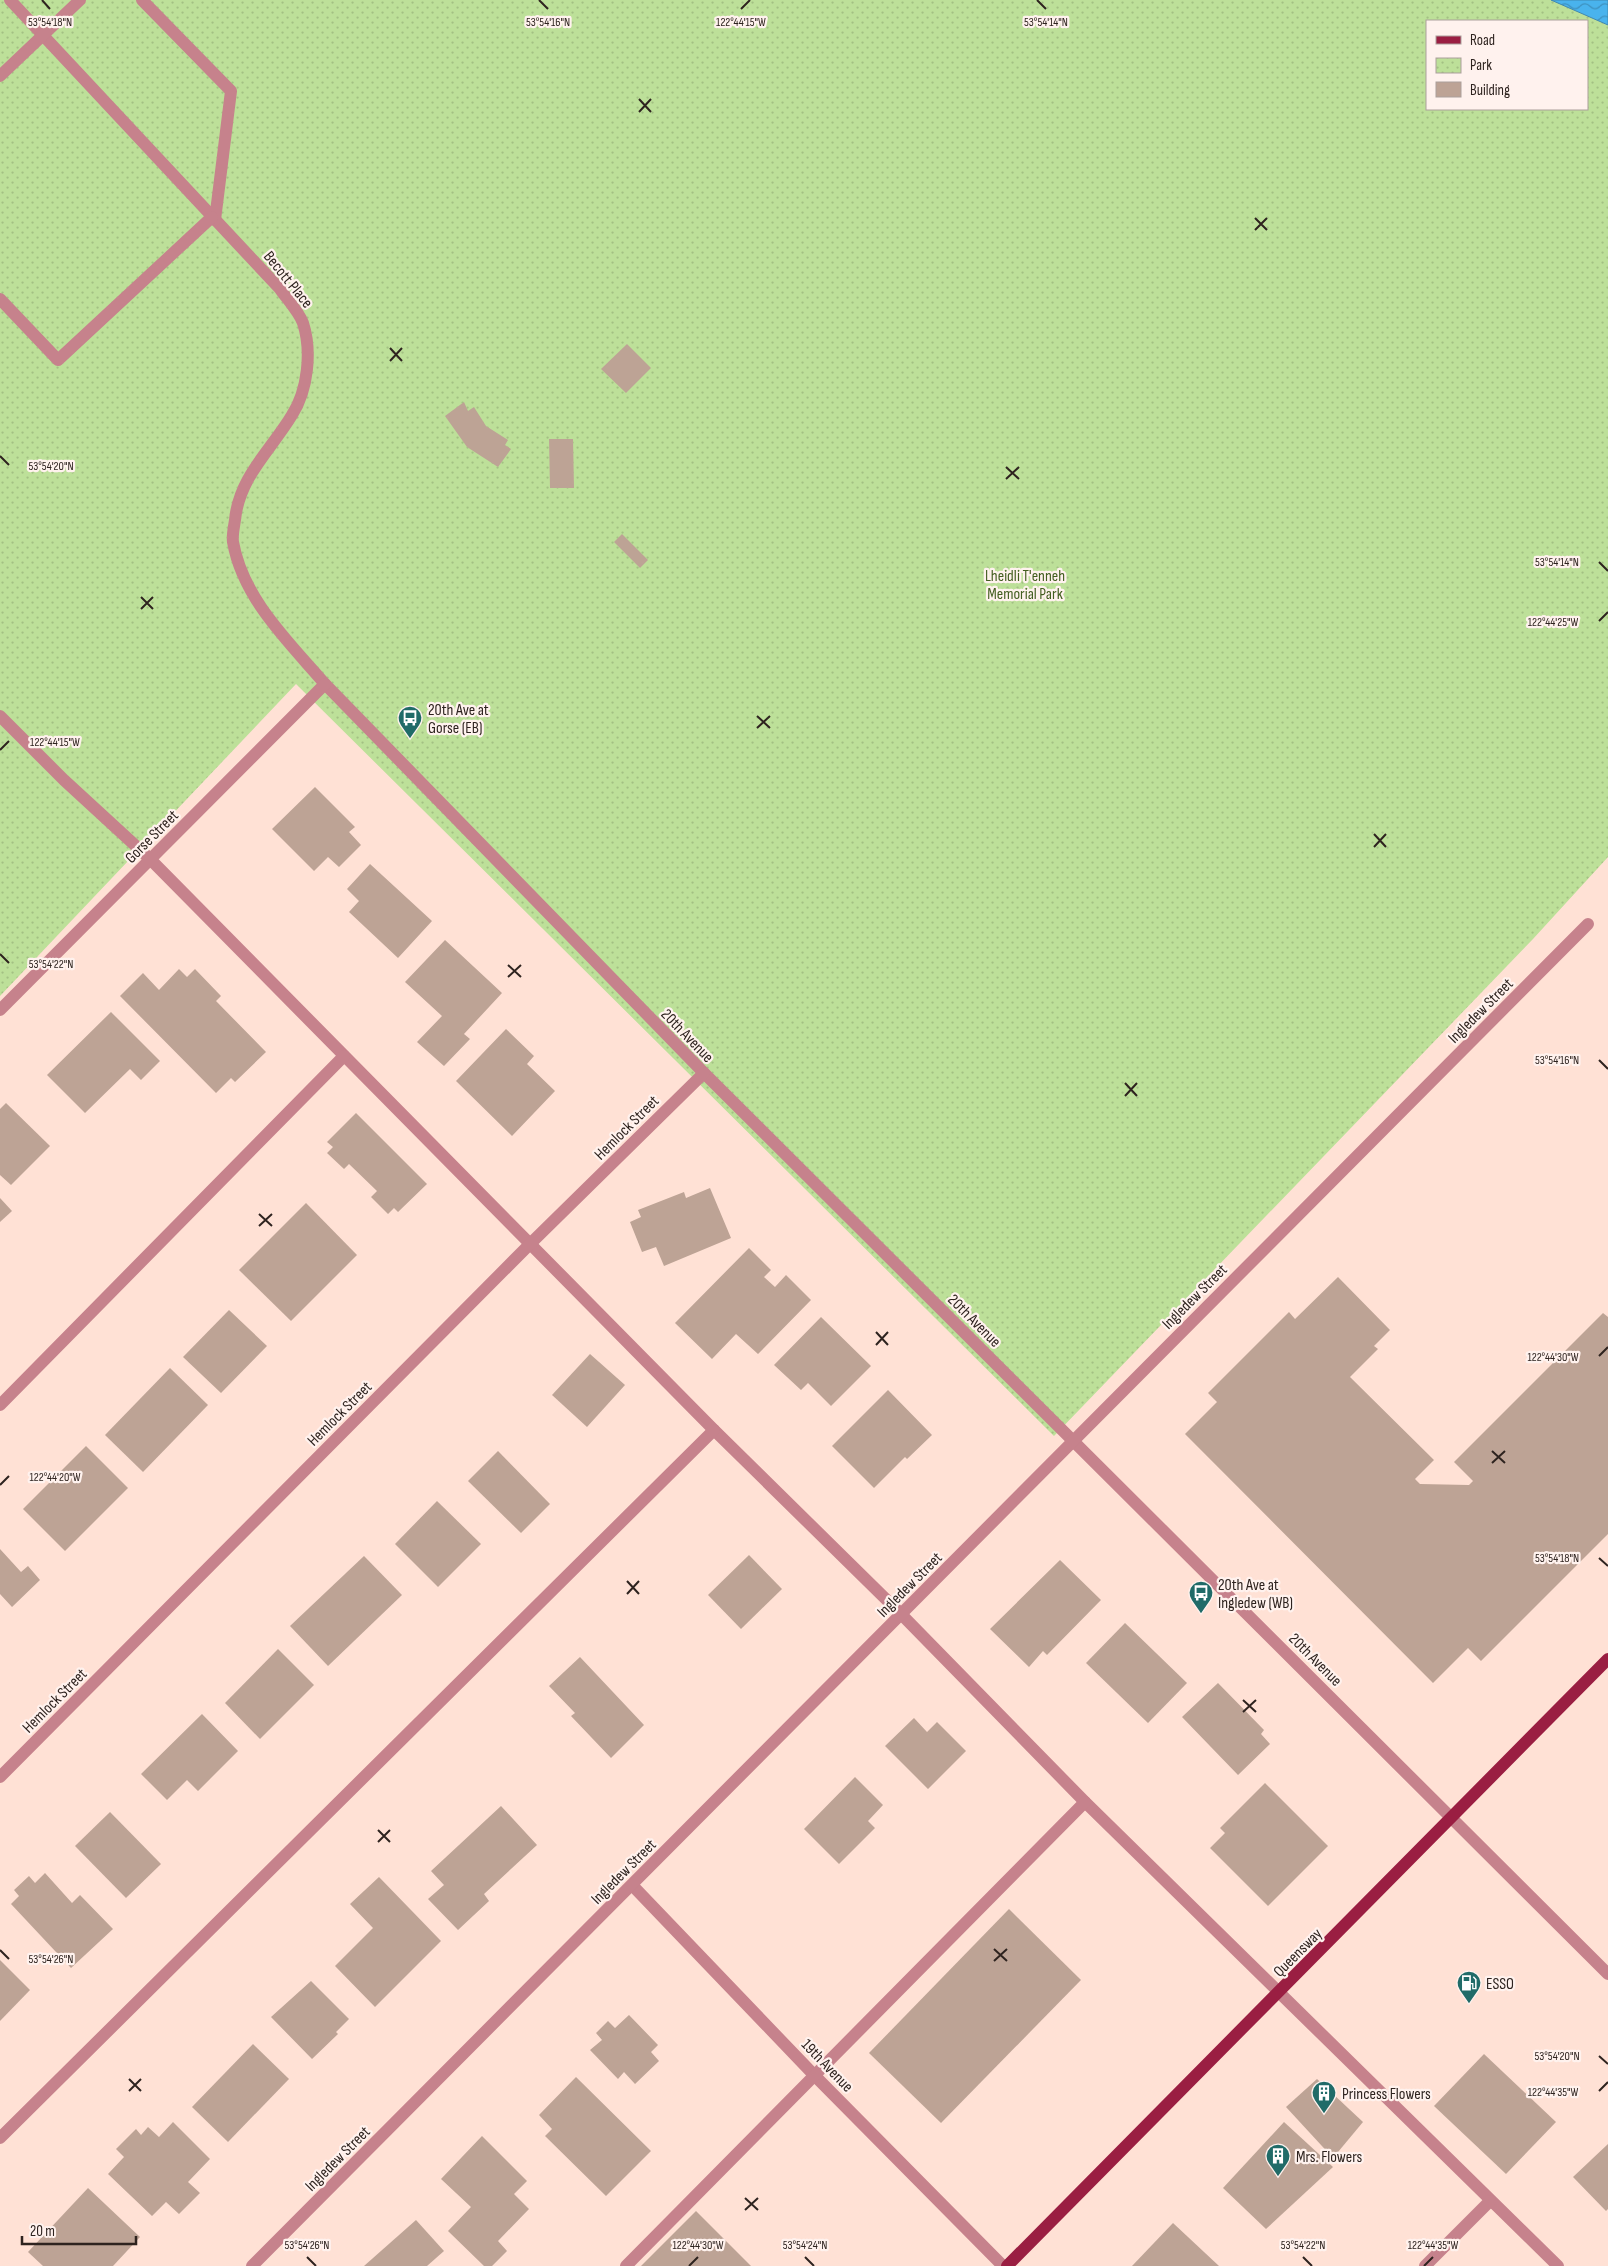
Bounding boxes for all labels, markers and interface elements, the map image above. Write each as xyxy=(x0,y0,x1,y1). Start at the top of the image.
text: 53°54'18"N xyxy=(28,15,72,30)
text: 53°54'16"N xyxy=(526,15,570,30)
text: 122°44'15"W xyxy=(716,15,766,30)
text: 53°54'14"N xyxy=(1024,15,1068,30)
legend xyxy=(1426,20,1588,110)
text: Road xyxy=(1470,31,1495,50)
text: Park xyxy=(1470,56,1492,75)
text: Building xyxy=(1470,81,1510,100)
street label: Becott Place xyxy=(259,248,316,312)
text: 53°54'20"N xyxy=(28,459,74,474)
text: 53°54'14"N xyxy=(1535,555,1579,570)
park label: Lheidli T'enneh Memorial Park xyxy=(985,567,1065,604)
text: 122°44'25"W xyxy=(1528,615,1578,630)
place label: 20th Ave at Gorse (EB) xyxy=(428,701,489,738)
bus stop icon: 20th Ave at Gorse (EB) xyxy=(397,705,423,739)
text: 122°44'15"W xyxy=(30,735,80,750)
street label: Gorse Street xyxy=(121,806,183,868)
text: 53°54'22"N xyxy=(29,957,73,972)
street label: Ingledew Street xyxy=(1445,974,1518,1048)
street label: 20th Avenue xyxy=(657,1005,717,1067)
text: 53°54'16"N xyxy=(1535,1053,1579,1068)
street label: Hemlock Street xyxy=(591,1092,663,1164)
street label: Ingledew Street xyxy=(1159,1260,1232,1334)
street label: 20th Avenue xyxy=(943,1291,1004,1352)
text: 122°44'30"W xyxy=(1527,1350,1579,1365)
street label: Hemlock Street xyxy=(304,1378,376,1450)
text: 122°44'20"W xyxy=(29,1470,81,1485)
street label: Ingledew Street xyxy=(874,1548,947,1622)
text: 53°54'18"N xyxy=(1535,1551,1579,1566)
place label: 20th Ave at Ingledew (WB) xyxy=(1218,1576,1293,1613)
bus stop icon: 20th Ave at Ingledew (WB) xyxy=(1188,1580,1214,1614)
street label: 20th Avenue xyxy=(1284,1630,1345,1691)
street label: Hemlock Street xyxy=(19,1665,91,1737)
street label: Ingledew Street xyxy=(588,1835,661,1909)
street label: Queensway xyxy=(1270,1925,1326,1981)
text: 53°54'26"N xyxy=(29,1952,74,1967)
fuel station icon: ESSO xyxy=(1456,1970,1482,2004)
place label: ESSO xyxy=(1486,1975,1514,1994)
street label: 19th Avenue xyxy=(797,2036,857,2096)
text: 53°54'20"N xyxy=(1534,2049,1580,2064)
building icon: Princess Flowers xyxy=(1311,2080,1337,2114)
place label: Princess Flowers xyxy=(1342,2085,1431,2104)
text: 122°44'35"W xyxy=(1528,2085,1579,2100)
street label: Ingledew Street xyxy=(302,2122,375,2196)
building icon: Mrs. Flowers xyxy=(1265,2143,1291,2177)
place label: Mrs. Flowers xyxy=(1296,2148,1362,2167)
scale bar xyxy=(22,2214,136,2246)
text: 20 m xyxy=(30,2222,55,2241)
text: 53°54'26"N xyxy=(285,2238,330,2253)
text: 122°44'30"W xyxy=(672,2238,724,2253)
text: 53°54'24"N xyxy=(783,2238,827,2253)
text: 53°54'22"N xyxy=(1281,2238,1325,2253)
text: 122°44'35"W xyxy=(1408,2238,1459,2253)

